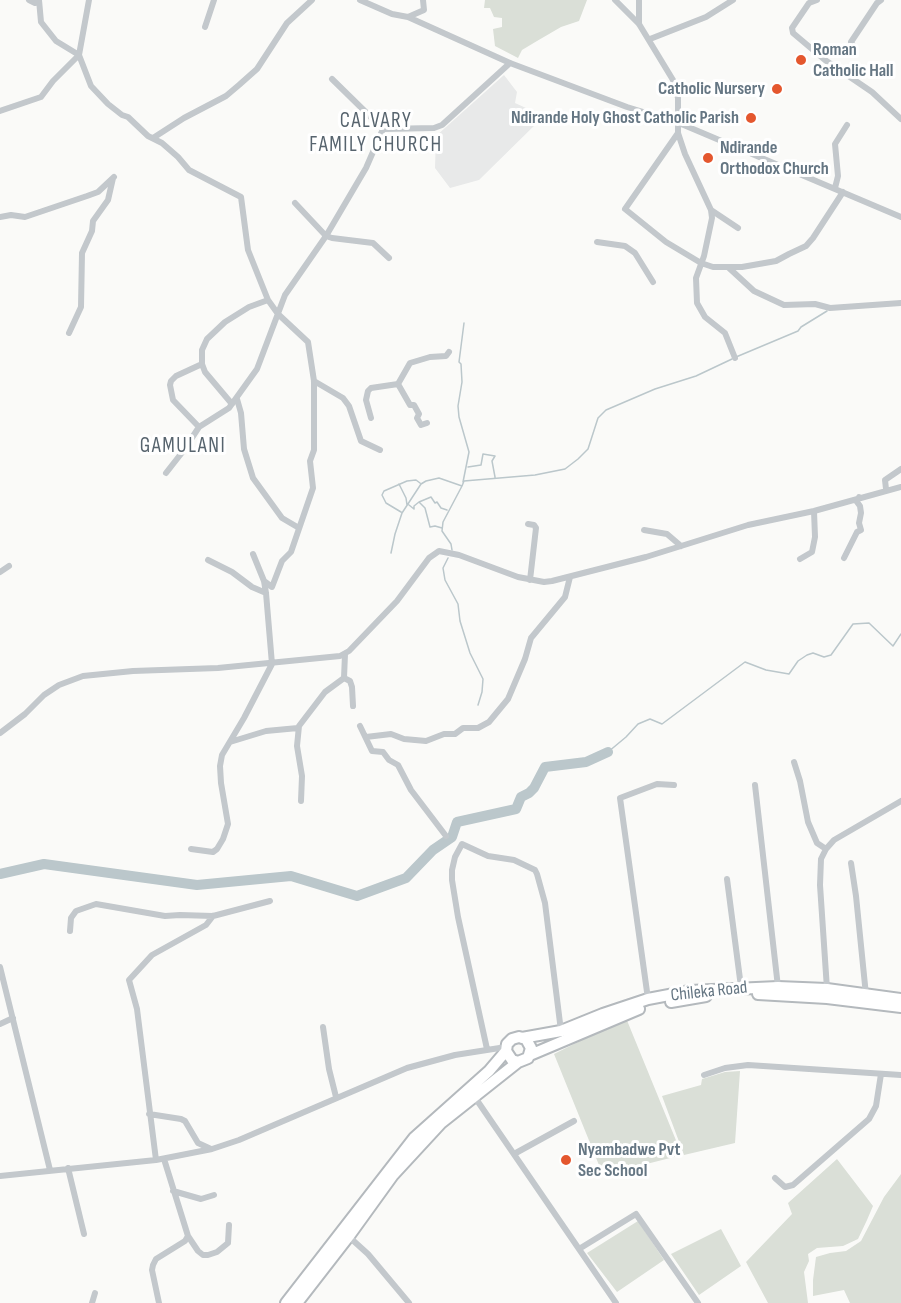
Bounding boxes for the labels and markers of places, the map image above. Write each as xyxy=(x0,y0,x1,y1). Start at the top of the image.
place label: Roman Catholic Hall xyxy=(813,39,893,82)
marker: Roman Catholic Hall xyxy=(794,53,808,67)
place label: Catholic Nursery xyxy=(658,78,765,100)
marker: Catholic Nursery xyxy=(770,82,784,96)
place label: Ndirande Holy Ghost Catholic Parish xyxy=(511,107,739,129)
marker: Ndirande Holy Ghost Catholic Parish xyxy=(744,111,758,125)
place label: Ndirande Orthodox Church xyxy=(720,137,829,180)
marker: Ndirande Orthodox Church xyxy=(701,151,715,165)
place label: Nyambadwe Pvt Sec School xyxy=(578,1139,680,1182)
marker: Nyambadwe Pvt Sec School xyxy=(559,1153,573,1167)

